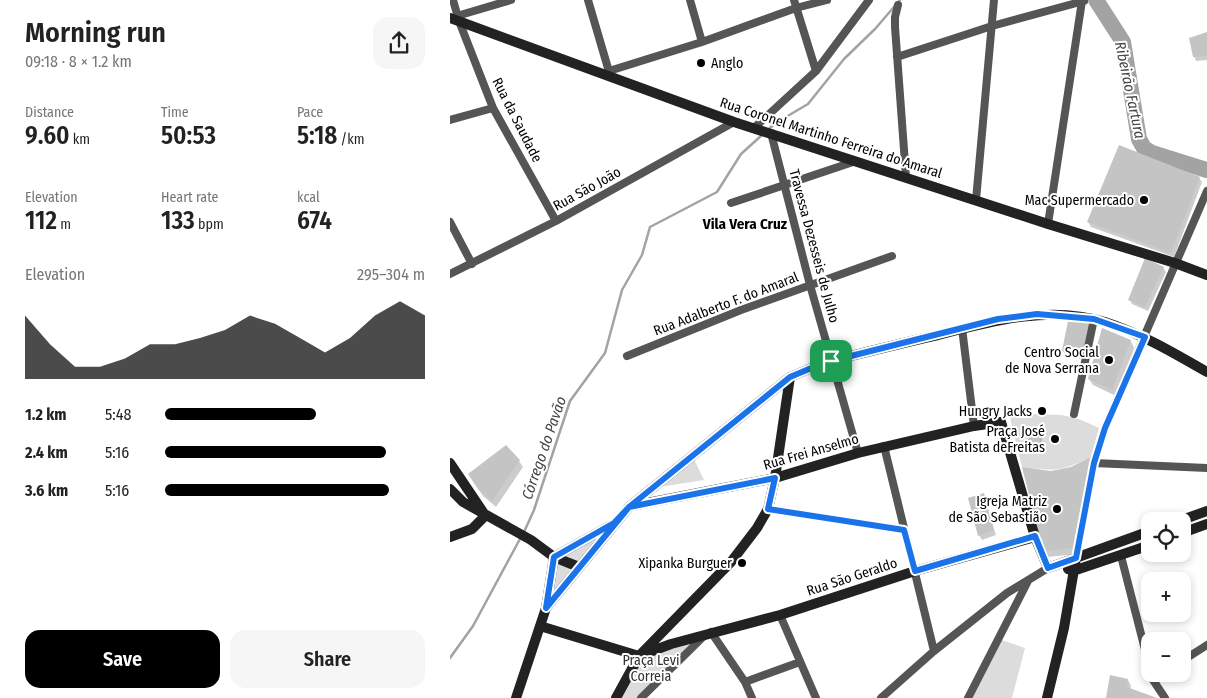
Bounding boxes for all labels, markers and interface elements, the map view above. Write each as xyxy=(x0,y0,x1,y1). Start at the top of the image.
text: Morning run xyxy=(25,16,166,49)
button: share xyxy=(373,17,425,69)
water label: Ribeirão Fartura xyxy=(1111,40,1149,140)
text: 09:18 · 8 × 1.2 km xyxy=(25,52,132,71)
place label: Anglo xyxy=(711,55,743,72)
marker: Anglo xyxy=(695,57,707,69)
street label: Rua da Saudade xyxy=(488,75,546,165)
street label: Rua Coronel Martinho Ferreira do Amaral xyxy=(718,94,945,182)
text: Distance xyxy=(25,104,74,121)
text: Time xyxy=(161,104,189,121)
text: Pace xyxy=(297,104,323,121)
text: 9.60 xyxy=(25,121,70,151)
text: 50:53 xyxy=(161,121,216,151)
text: 5:18 xyxy=(297,121,337,151)
text: km xyxy=(70,131,90,148)
text: /km xyxy=(337,131,364,148)
street label: Rua São João xyxy=(550,163,624,215)
street label: Travessa Dezesseis de Julho xyxy=(785,167,843,325)
text: Elevation xyxy=(25,189,78,206)
text: Heart rate xyxy=(161,189,218,206)
text: kcal xyxy=(297,189,320,206)
place label: Mac Supermercado xyxy=(1025,192,1134,209)
marker: Mac Supermercado xyxy=(1138,194,1150,206)
text: 112 xyxy=(25,206,57,236)
text: 133 xyxy=(161,206,195,236)
text: 674 xyxy=(297,206,332,236)
district label: Vila Vera Cruz xyxy=(702,215,788,233)
text: m xyxy=(57,216,71,233)
text: bpm xyxy=(195,216,224,233)
text: Elevation xyxy=(25,265,85,284)
text: 295–304 m xyxy=(357,265,425,284)
street label: Rua Adalberto F. do Amaral xyxy=(651,268,801,340)
pin xyxy=(810,340,852,382)
place label: Centro Social de Nova Serrana xyxy=(1005,344,1099,377)
icon: arrive xyxy=(817,347,845,375)
marker: Centro Social de Nova Serrana xyxy=(1103,354,1115,366)
water label: Córrego do Pavão xyxy=(518,394,570,502)
place label: Hungry Jacks xyxy=(959,403,1032,420)
text: 1.2 km xyxy=(25,405,67,424)
text: 5:48 xyxy=(105,405,131,424)
marker: Hungry Jacks xyxy=(1036,405,1048,417)
place label: Praça José Batista deFreitas xyxy=(950,423,1045,456)
street label: Rua Frei Anselmo xyxy=(761,430,861,474)
marker: Praça José Batista deFreitas xyxy=(1049,433,1061,445)
text: 2.4 km xyxy=(25,443,68,462)
text: 5:16 xyxy=(105,443,129,462)
text: 3.6 km xyxy=(25,481,68,500)
text: 5:16 xyxy=(105,481,129,500)
place label: Igreja Matriz de São Sebastião xyxy=(949,493,1047,526)
marker: Igreja Matriz de São Sebastião xyxy=(1051,503,1063,515)
map controls xyxy=(1141,512,1191,682)
button: locate xyxy=(1141,512,1191,562)
street label: Rua São Geraldo xyxy=(805,554,899,600)
place label: Xipanka Burguer xyxy=(638,555,732,572)
marker: Xipanka Burguer xyxy=(736,557,748,569)
button: + xyxy=(1141,572,1191,622)
button: Save xyxy=(25,630,220,688)
button: Share xyxy=(230,630,425,688)
button: − xyxy=(1141,632,1191,682)
park label: Praça Levi Correia xyxy=(623,652,679,685)

